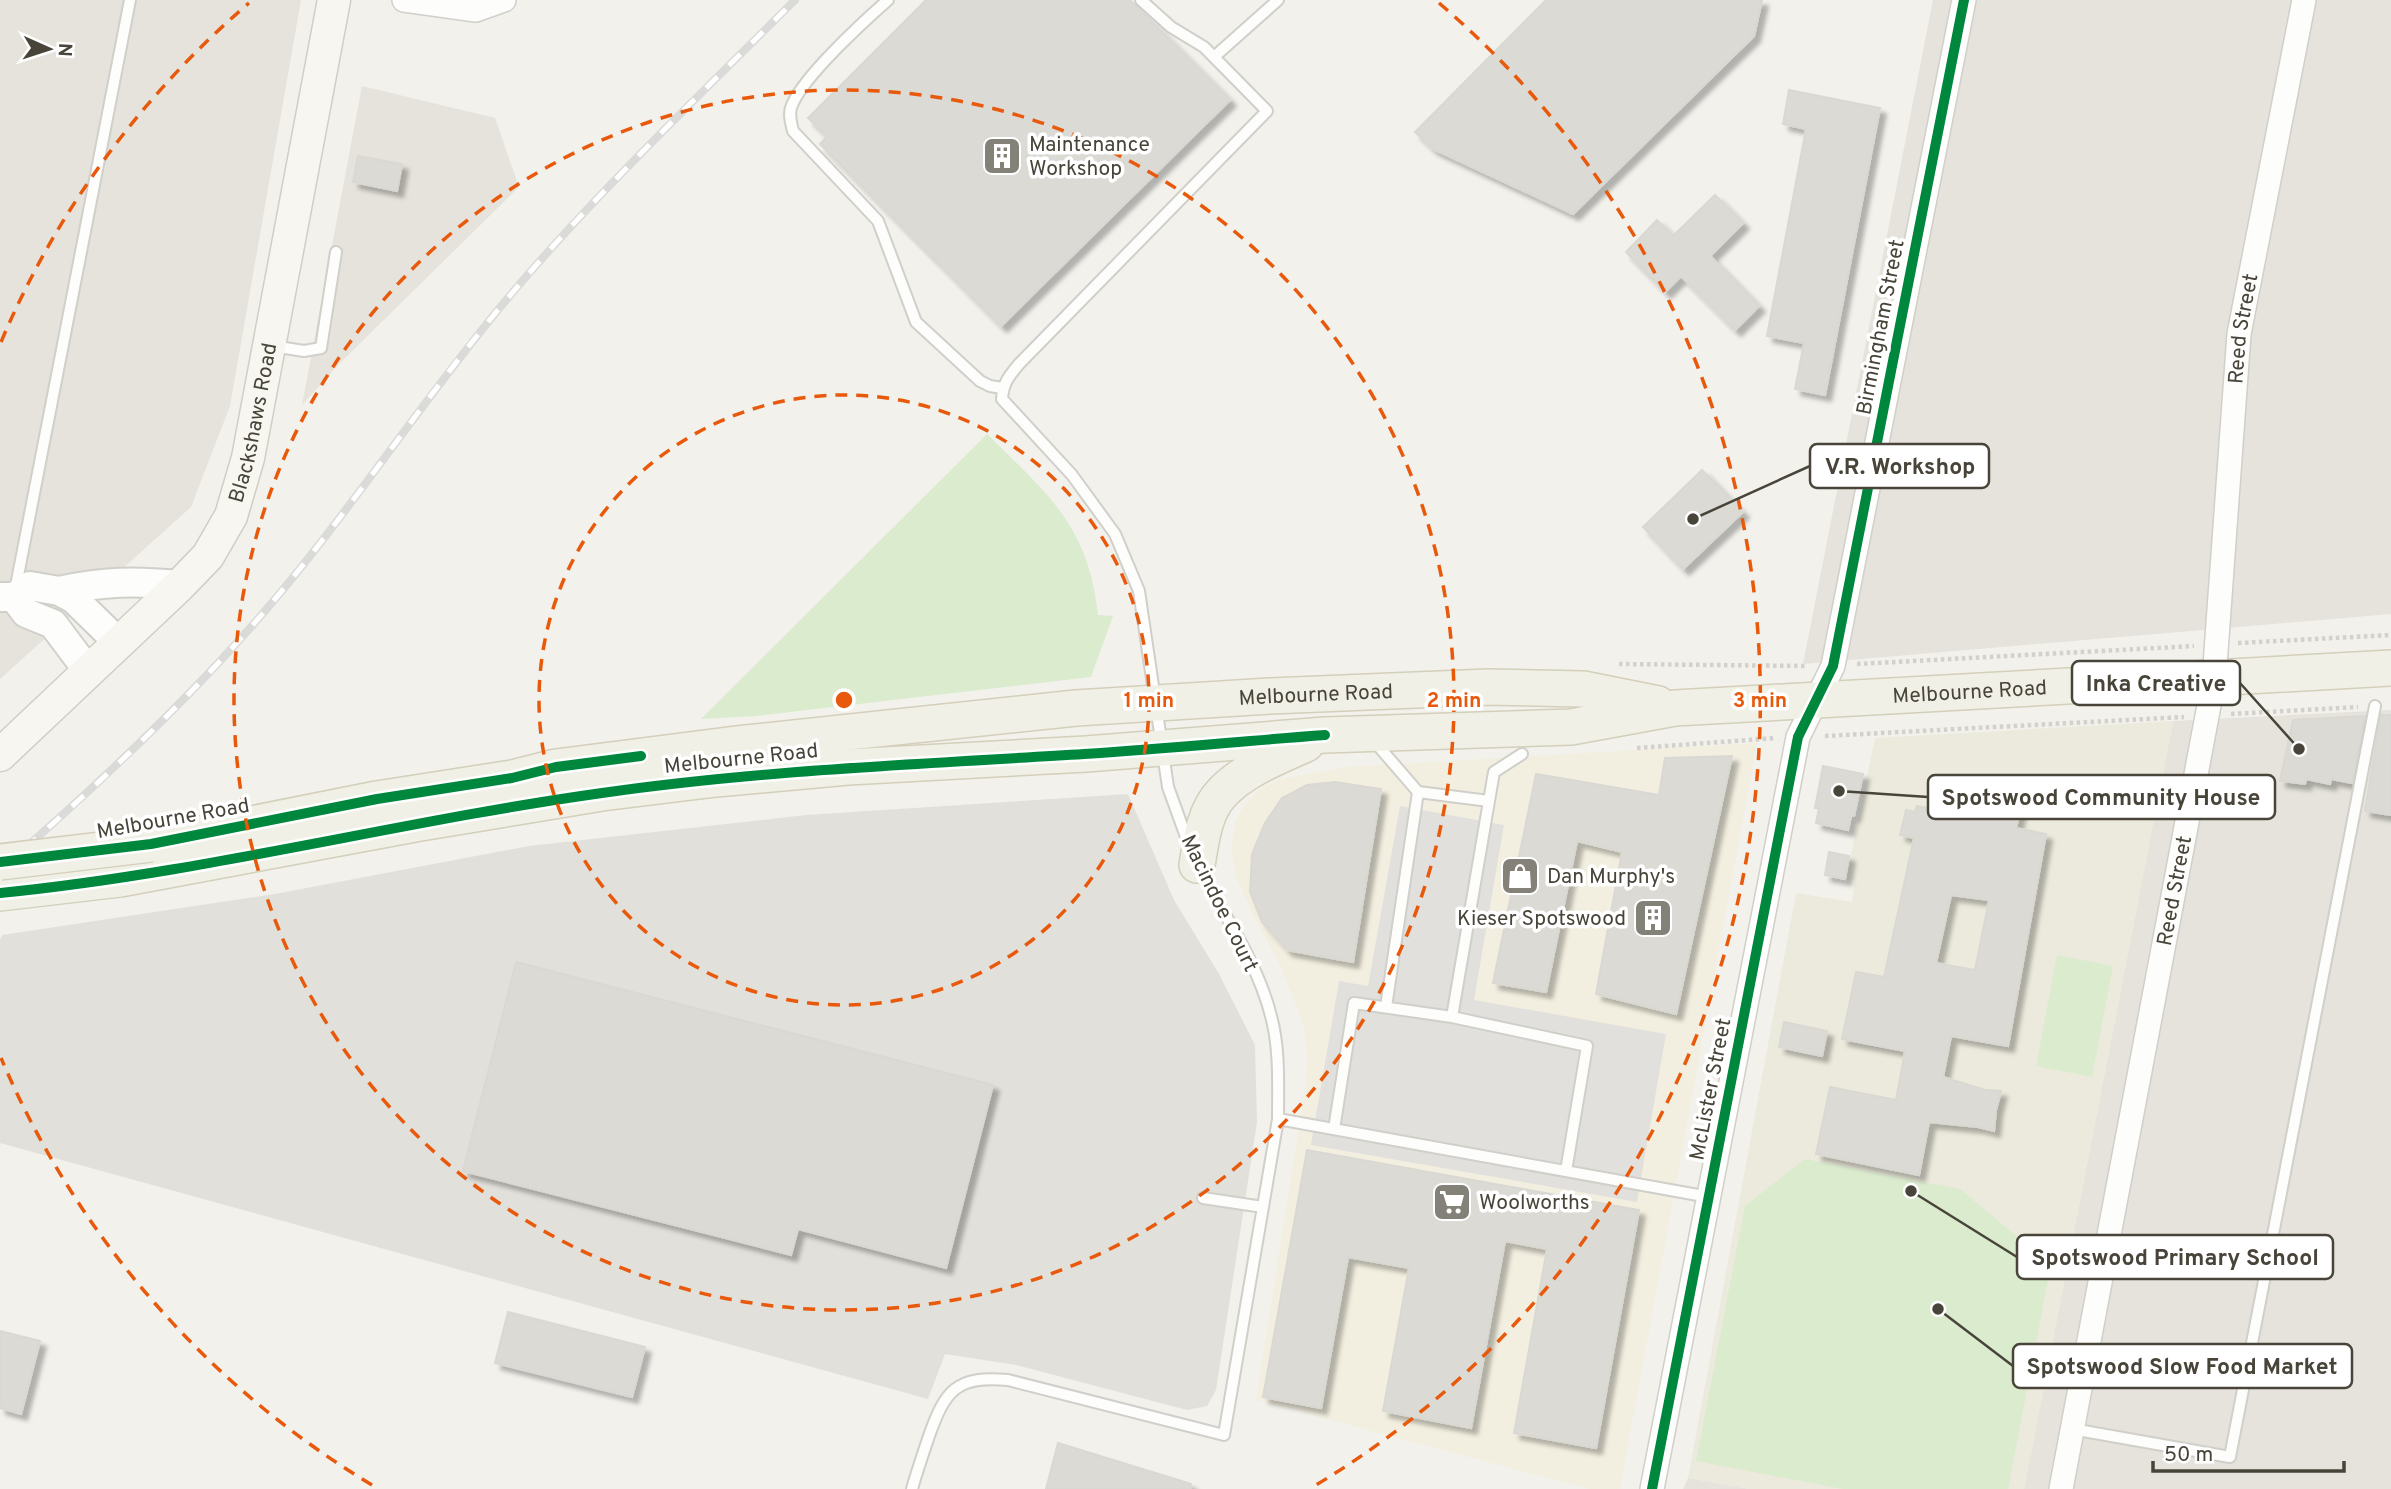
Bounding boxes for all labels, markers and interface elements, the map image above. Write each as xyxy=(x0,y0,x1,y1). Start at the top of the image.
north arrow xyxy=(14,14,84,84)
text: N xyxy=(52,42,76,57)
place label: Maintenance Workshop xyxy=(1029,132,1150,183)
building icon: Maintenance Workshop xyxy=(981,135,1023,177)
street label: Birmingham Street xyxy=(1851,237,1912,417)
street label: Reed Street xyxy=(2223,271,2265,385)
street label: Blackshaws Road xyxy=(224,341,284,506)
callout: V.R. Workshop xyxy=(1810,444,1989,488)
text: V.R. Workshop xyxy=(1825,454,1975,483)
callout: Inka Creative xyxy=(2072,661,2240,705)
text: Inka Creative xyxy=(2086,671,2226,700)
street label: Melbourne Road xyxy=(1892,675,2048,711)
street label: Melbourne Road xyxy=(1238,679,1394,713)
centre of rings xyxy=(832,688,856,712)
text: 1 min xyxy=(1124,688,1174,715)
text: 2 min xyxy=(1427,688,1481,715)
text: 3 min xyxy=(1733,688,1787,715)
street label: Melbourne Road xyxy=(663,738,819,781)
callout: Spotswood Community House xyxy=(1928,775,2275,819)
text: Spotswood Community House xyxy=(1942,785,2260,814)
street label: Melbourne Road xyxy=(95,793,252,846)
street label: Macindoe Court xyxy=(1174,831,1264,977)
street label: Reed Street xyxy=(2152,834,2199,948)
shop icon: Dan Murphy's xyxy=(1499,855,1541,897)
place label: Dan Murphy's xyxy=(1547,864,1675,891)
building icon: Kieser Spotswood xyxy=(1632,897,1674,939)
place label: Kieser Spotswood xyxy=(1457,906,1626,933)
street label: McLister Street xyxy=(1684,1016,1738,1163)
supermarket icon: Woolworths xyxy=(1431,1181,1473,1223)
place label: Woolworths xyxy=(1479,1190,1590,1217)
callout: Spotswood Primary School xyxy=(2017,1235,2333,1279)
text: Spotswood Primary School xyxy=(2031,1245,2319,1274)
callout: Spotswood Slow Food Market xyxy=(2013,1344,2352,1388)
text: Spotswood Slow Food Market xyxy=(2026,1354,2338,1383)
scale bar xyxy=(2153,1430,2344,1474)
text: 50 m xyxy=(2164,1442,2213,1469)

